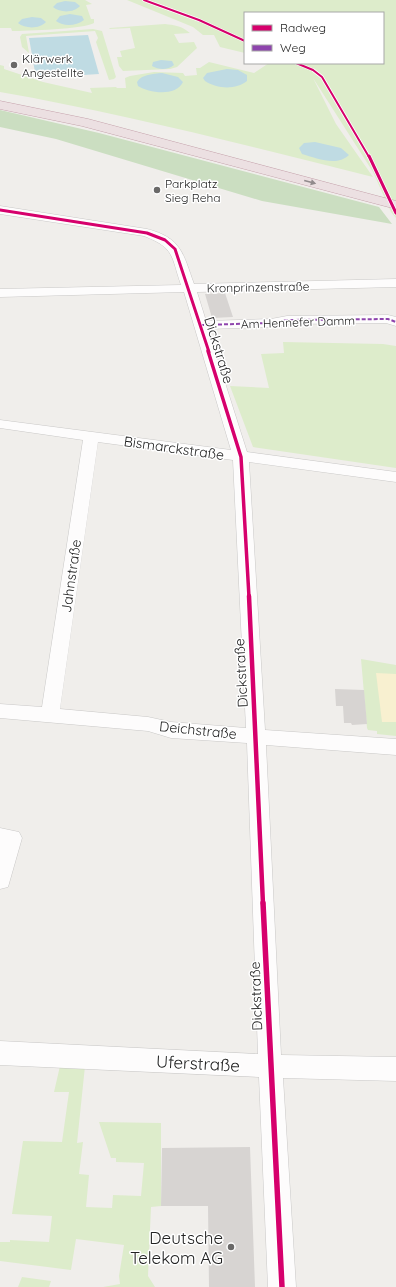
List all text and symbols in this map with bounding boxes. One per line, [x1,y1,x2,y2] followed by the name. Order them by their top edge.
[244,12,384,64] legend
[280,20,326,35] text: Radweg
[280,40,306,55] text: Weg
[22,51,84,80] place label: Klärwerk Angestellte
[9,60,19,70] marker: Klärwerk Angestellte
[165,176,221,205] place label: Parkplatz Sieg Reha
[304,179,316,185] one-way arrow
[152,185,162,195] marker: Parkplatz Sieg Reha
[206,279,310,295] street label: Kronprinzenstraße
[241,313,355,331] street label: Am Hennefer Damm
[200,314,238,386] street label: Dickstraße
[123,432,225,464] street label: Bismarckstraße
[57,538,85,614] street label: Jahnstraße
[230,638,252,708] street label: Dickstraße
[158,717,238,743] street label: Deichstraße
[246,961,266,1031] street label: Dickstraße
[155,1050,241,1076] street label: Uferstraße
[130,1227,223,1268] place label: Deutsche Telekom AG
[226,1242,236,1252] marker: Deutsche Telekom AG

